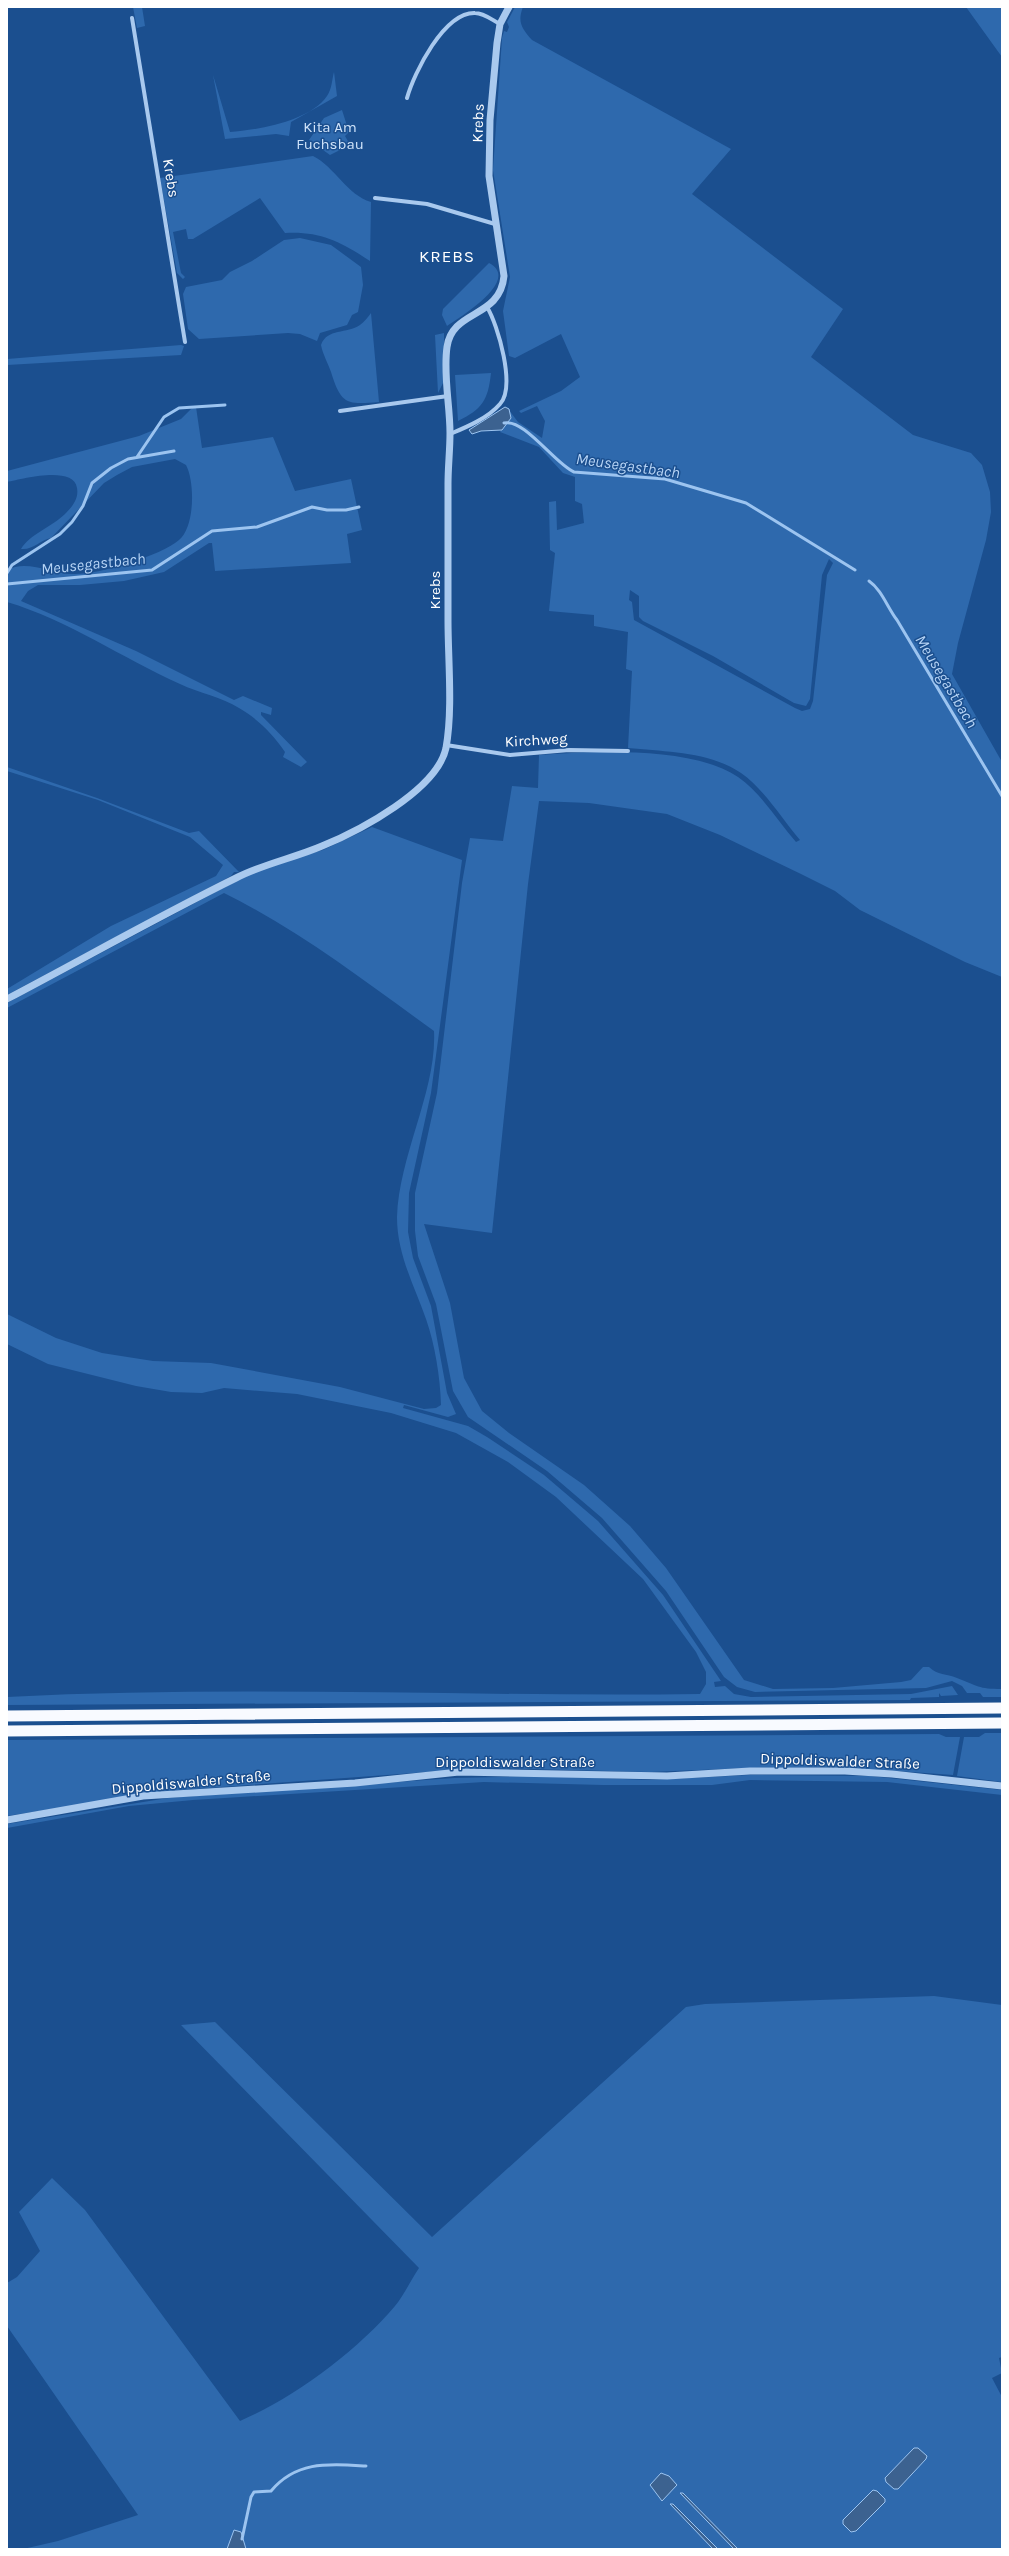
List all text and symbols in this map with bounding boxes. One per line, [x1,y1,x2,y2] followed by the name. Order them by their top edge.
[468,103,488,143] street label: Krebs
[296,118,364,153] park label: Kita Am Fuchsbau
[159,157,183,199] street label: Krebs
[419,246,475,266] district label: KREBS
[575,449,681,482] water label: Meusegastbach
[40,549,146,578] water label: Meusegastbach
[426,570,444,610] street label: Krebs
[911,631,982,731] water label: Meusegastbach
[504,729,568,751] street label: Kirchweg
[760,1749,920,1773] street label: Dippoldiswalder Straße
[435,1753,595,1771] street label: Dippoldiswalder Straße
[111,1766,271,1798] street label: Dippoldiswalder Straße

